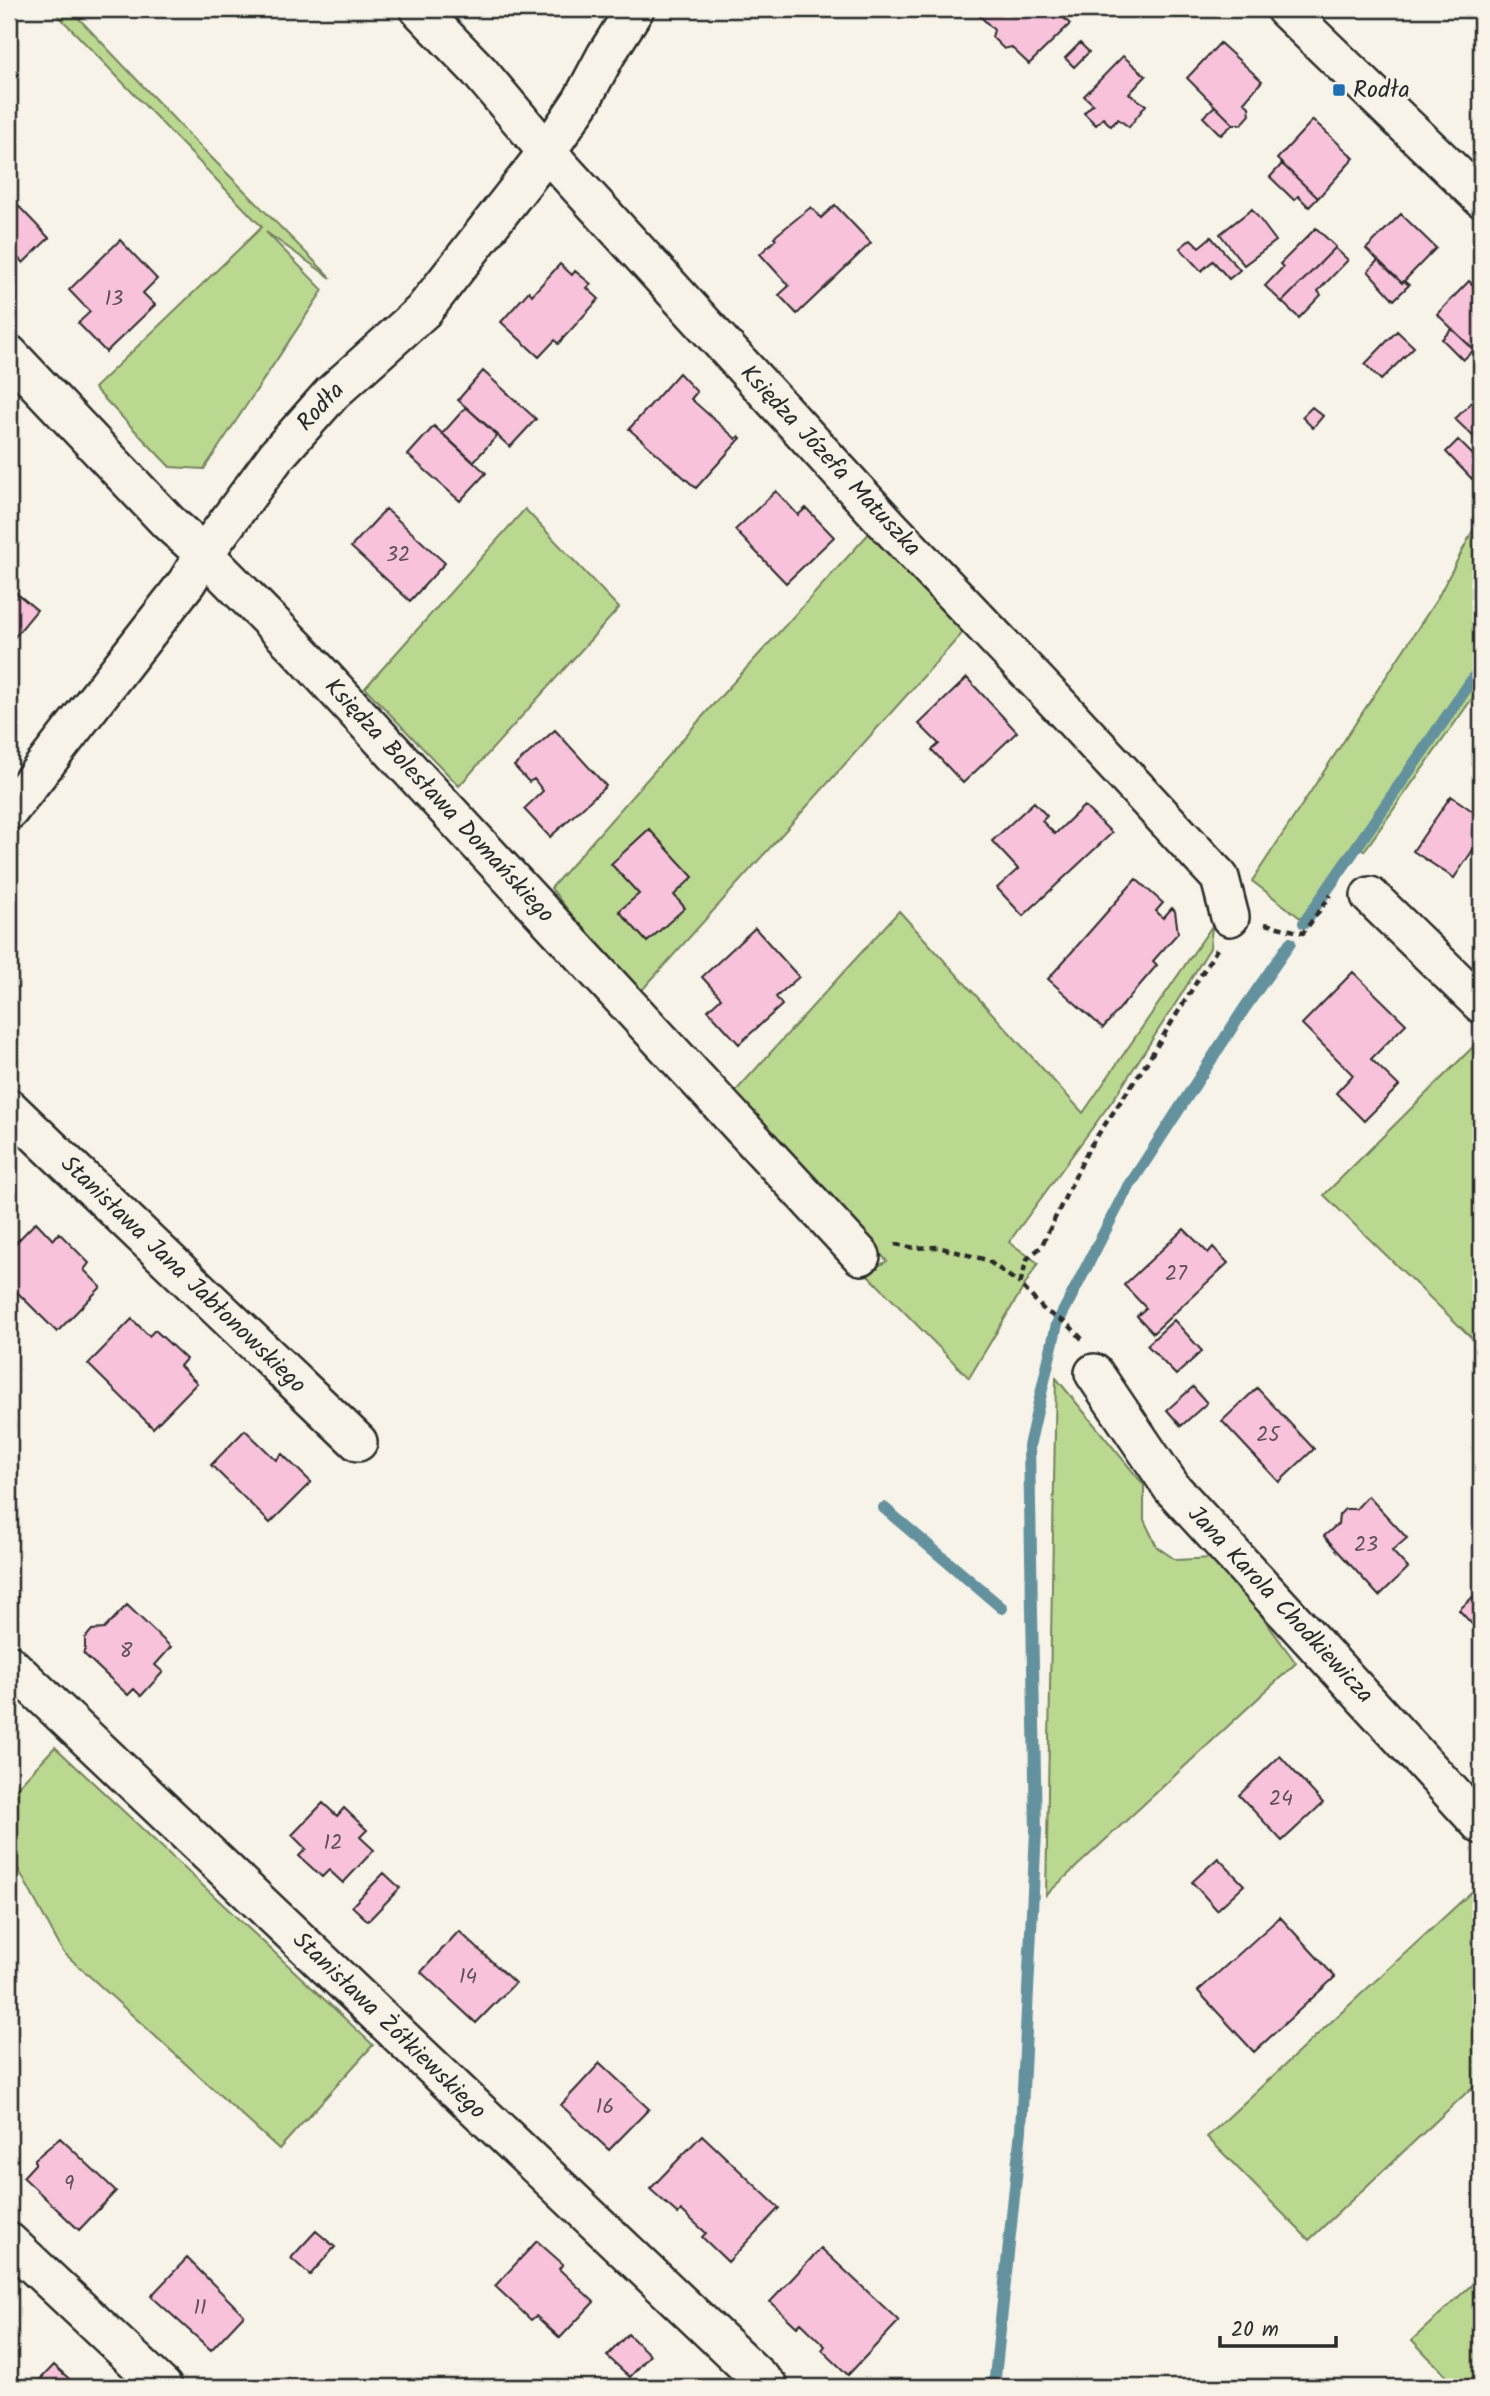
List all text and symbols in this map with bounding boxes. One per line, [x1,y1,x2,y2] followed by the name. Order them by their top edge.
[1353,71,1410,110] place label: Rodła
[1331,82,1347,98] marker: Rodła
[105,283,123,316] house number: 13
[730,356,930,566] street label: Księdza Józefa Matuszka
[287,373,355,441] street label: Rodła
[386,539,410,572] house number: 32
[314,669,564,933] street label: Księdza Bolesława Domańskiego
[51,1146,315,1404] street label: Stanisława Jana Jabłonowskiego
[1165,1258,1188,1291] house number: 27
[1256,1419,1281,1452] house number: 25
[1177,1497,1383,1713] street label: Jana Karola Chodkiewicza
[1354,1529,1378,1562] house number: 23
[120,1635,133,1668] house number: 8
[1269,1783,1293,1816] house number: 24
[324,1827,342,1860] house number: 12
[283,1923,495,2130] street label: Stanisława Żółkiewskiego
[459,1961,477,1994] house number: 14
[596,2091,614,2124] house number: 16
[64,2168,74,2201] house number: 9
[193,2292,207,2325] house number: 11
[1220,2305,1336,2349] scale bar
[1231,2314,1279,2347] text: 20 m

